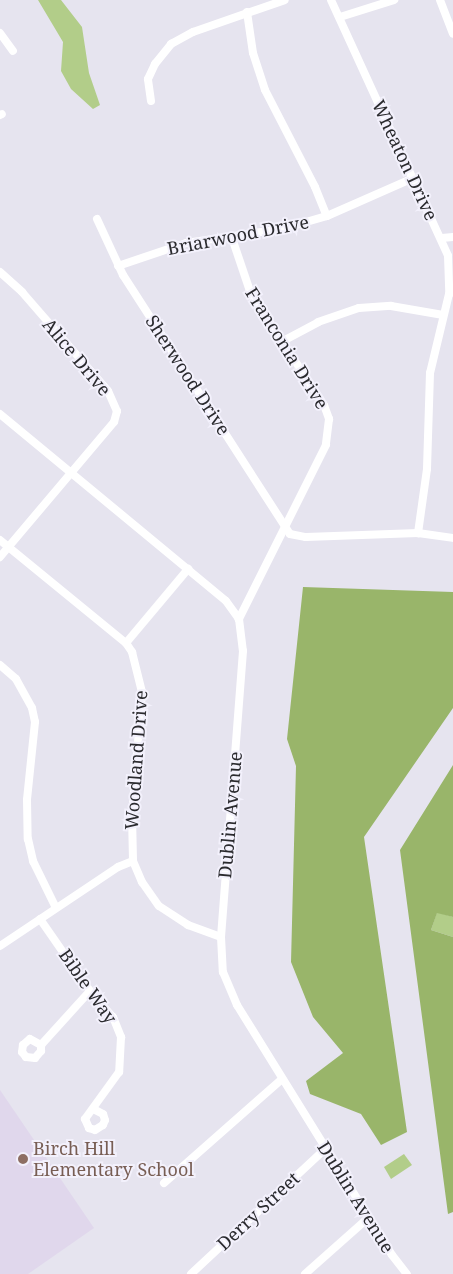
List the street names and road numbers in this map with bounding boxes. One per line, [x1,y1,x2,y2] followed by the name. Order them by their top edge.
[368,96,442,224] street label: Wheaton Drive
[165,211,311,259] street label: Briarwood Drive
[241,283,333,413] street label: Franconia Drive
[141,311,235,439] street label: Sherwood Drive
[38,314,116,400] street label: Alice Drive
[120,689,152,831] street label: Woodland Drive
[214,751,246,879] street label: Dublin Avenue
[54,945,122,1027] street label: Bible Way
[313,1137,399,1257] street label: Dublin Avenue
[212,1167,304,1255] street label: Derry Street

